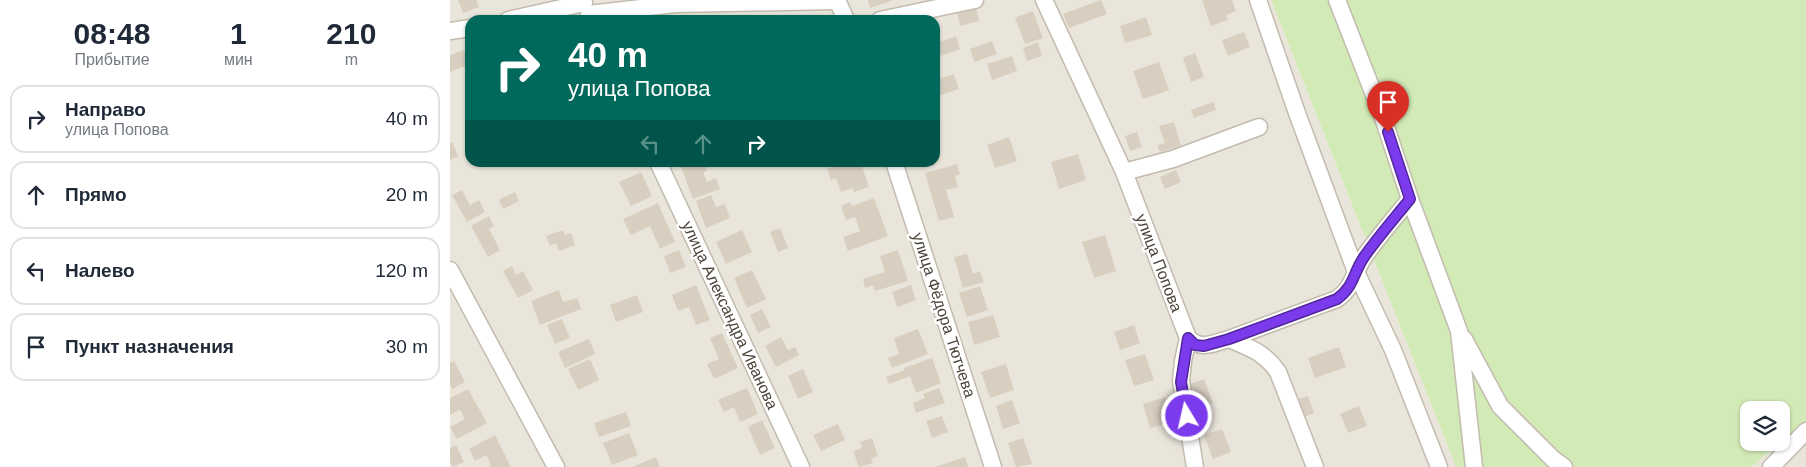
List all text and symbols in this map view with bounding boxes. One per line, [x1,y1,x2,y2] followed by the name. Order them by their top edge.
[74,17,150,50] text: 08:48
[230,17,247,50] text: 1
[326,17,376,50] text: 210
[485,35,550,100] icon: right
[568,35,648,74] text: 40 m
[74,51,150,68] text: Прибытие
[224,51,253,68] text: мин
[345,51,358,68] text: m
[568,76,710,101] text: улица Попова
[1367,81,1409,132] pin
[1374,88,1402,116] icon: arrive
[65,99,146,120] text: Направо
[22,105,50,133] icon: right
[386,108,428,129] text: 40 m
[65,121,169,138] text: улица Попова
[636,130,664,158] icon: left
[689,130,717,158] icon: ahead
[742,130,770,158] icon: right
[22,181,50,209] icon: ahead
[65,184,127,205] text: Прямо
[386,184,428,205] text: 20 m
[1132,212,1186,315] street label: улица Попова
[679,218,781,412] street label: улица Александра Иванова
[909,230,979,400] street label: улица Фёдора Тютчева
[22,257,50,285] icon: left
[65,260,135,281] text: Налево
[375,260,428,281] text: 120 m
[22,333,50,361] icon: arrive
[65,336,234,357] text: Пункт назначения
[386,336,428,357] text: 30 m
[1160,389,1212,441] position arrow
[1740,401,1790,451] map controls
[1740,401,1790,451] button: layers

